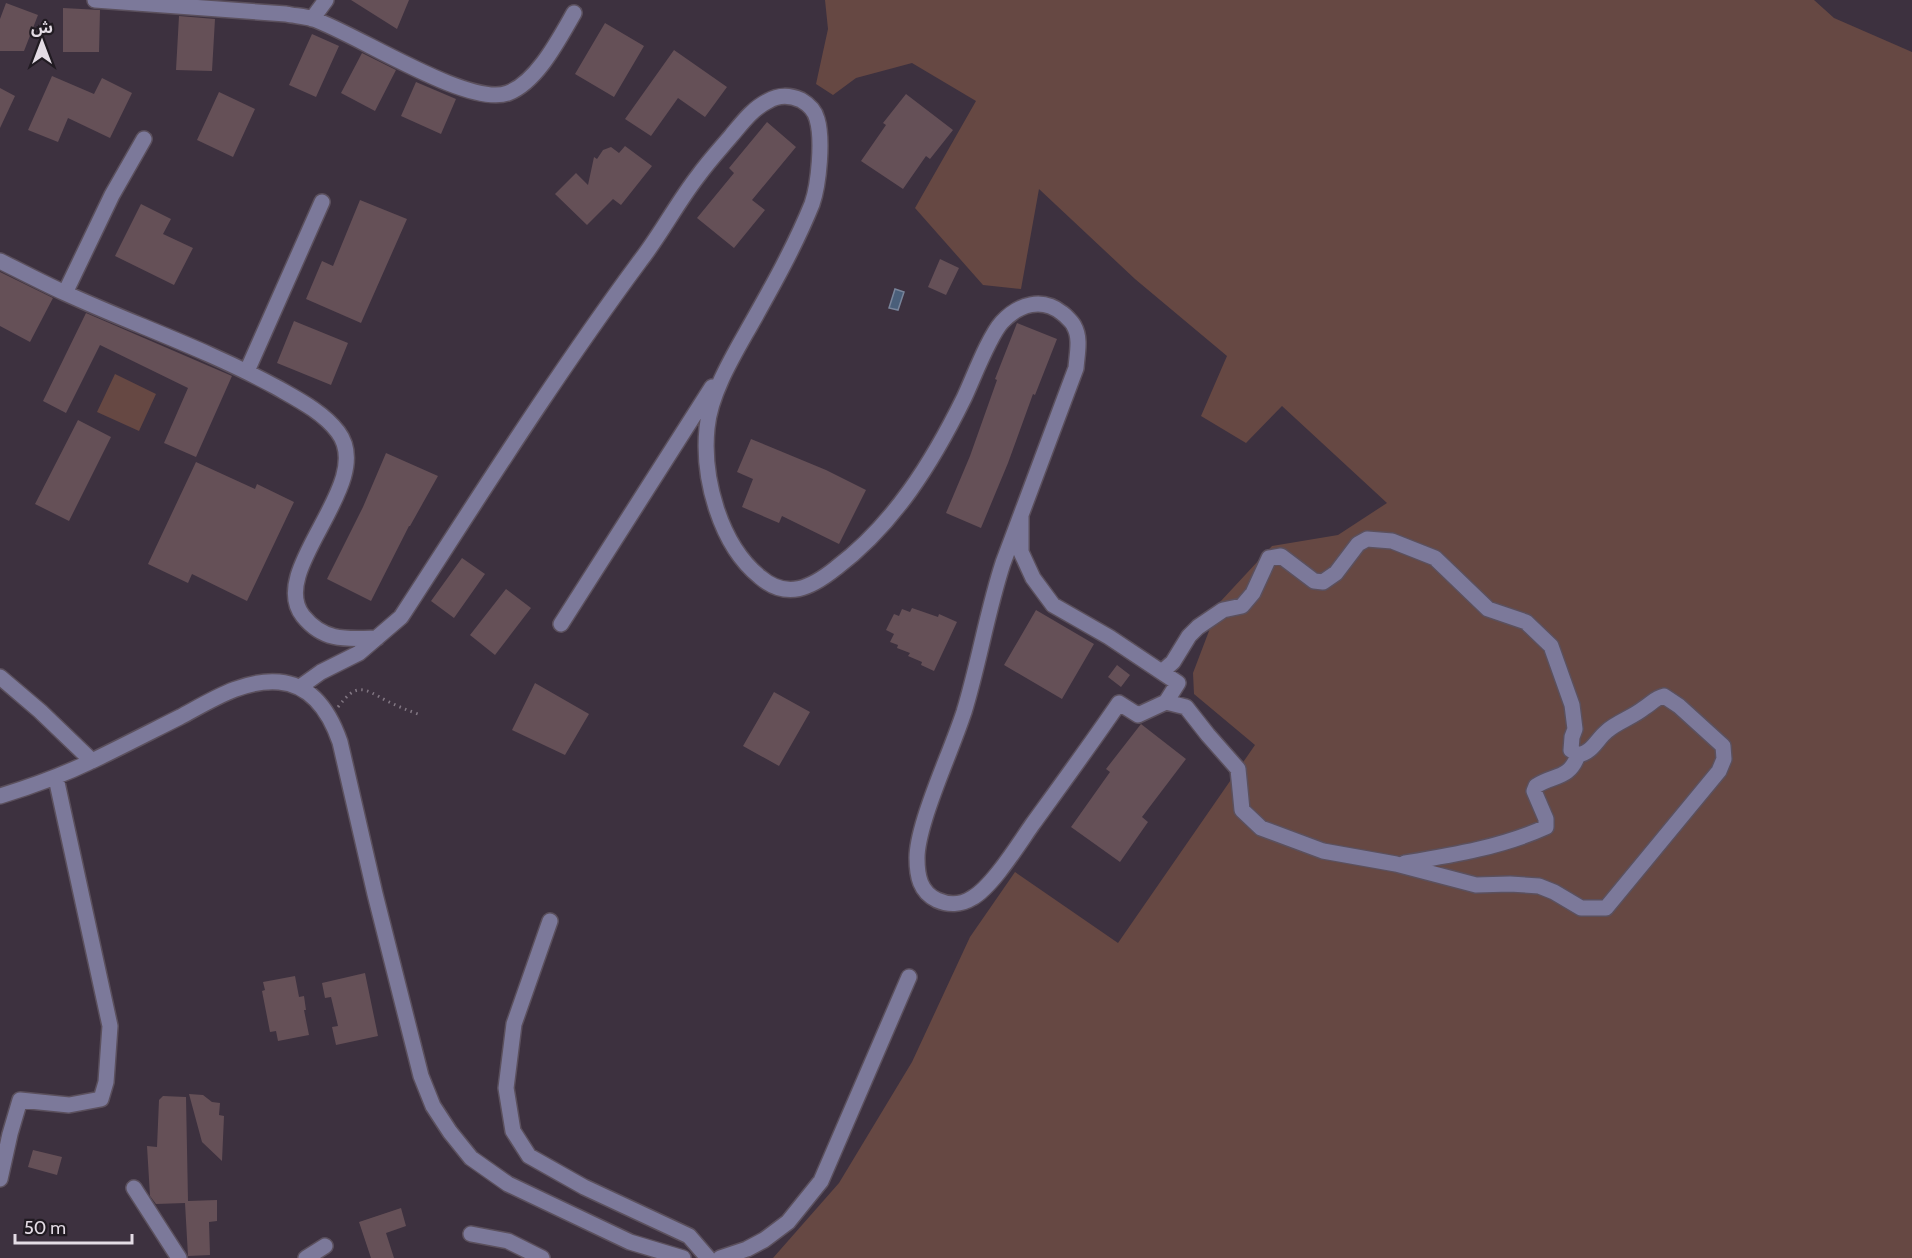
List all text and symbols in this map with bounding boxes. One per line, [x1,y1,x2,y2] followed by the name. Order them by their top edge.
[12,12,72,72] north arrow
[31,18,53,37] text: ش
[15,1207,132,1245] scale bar
[24,1217,66,1239] text: 50 m

